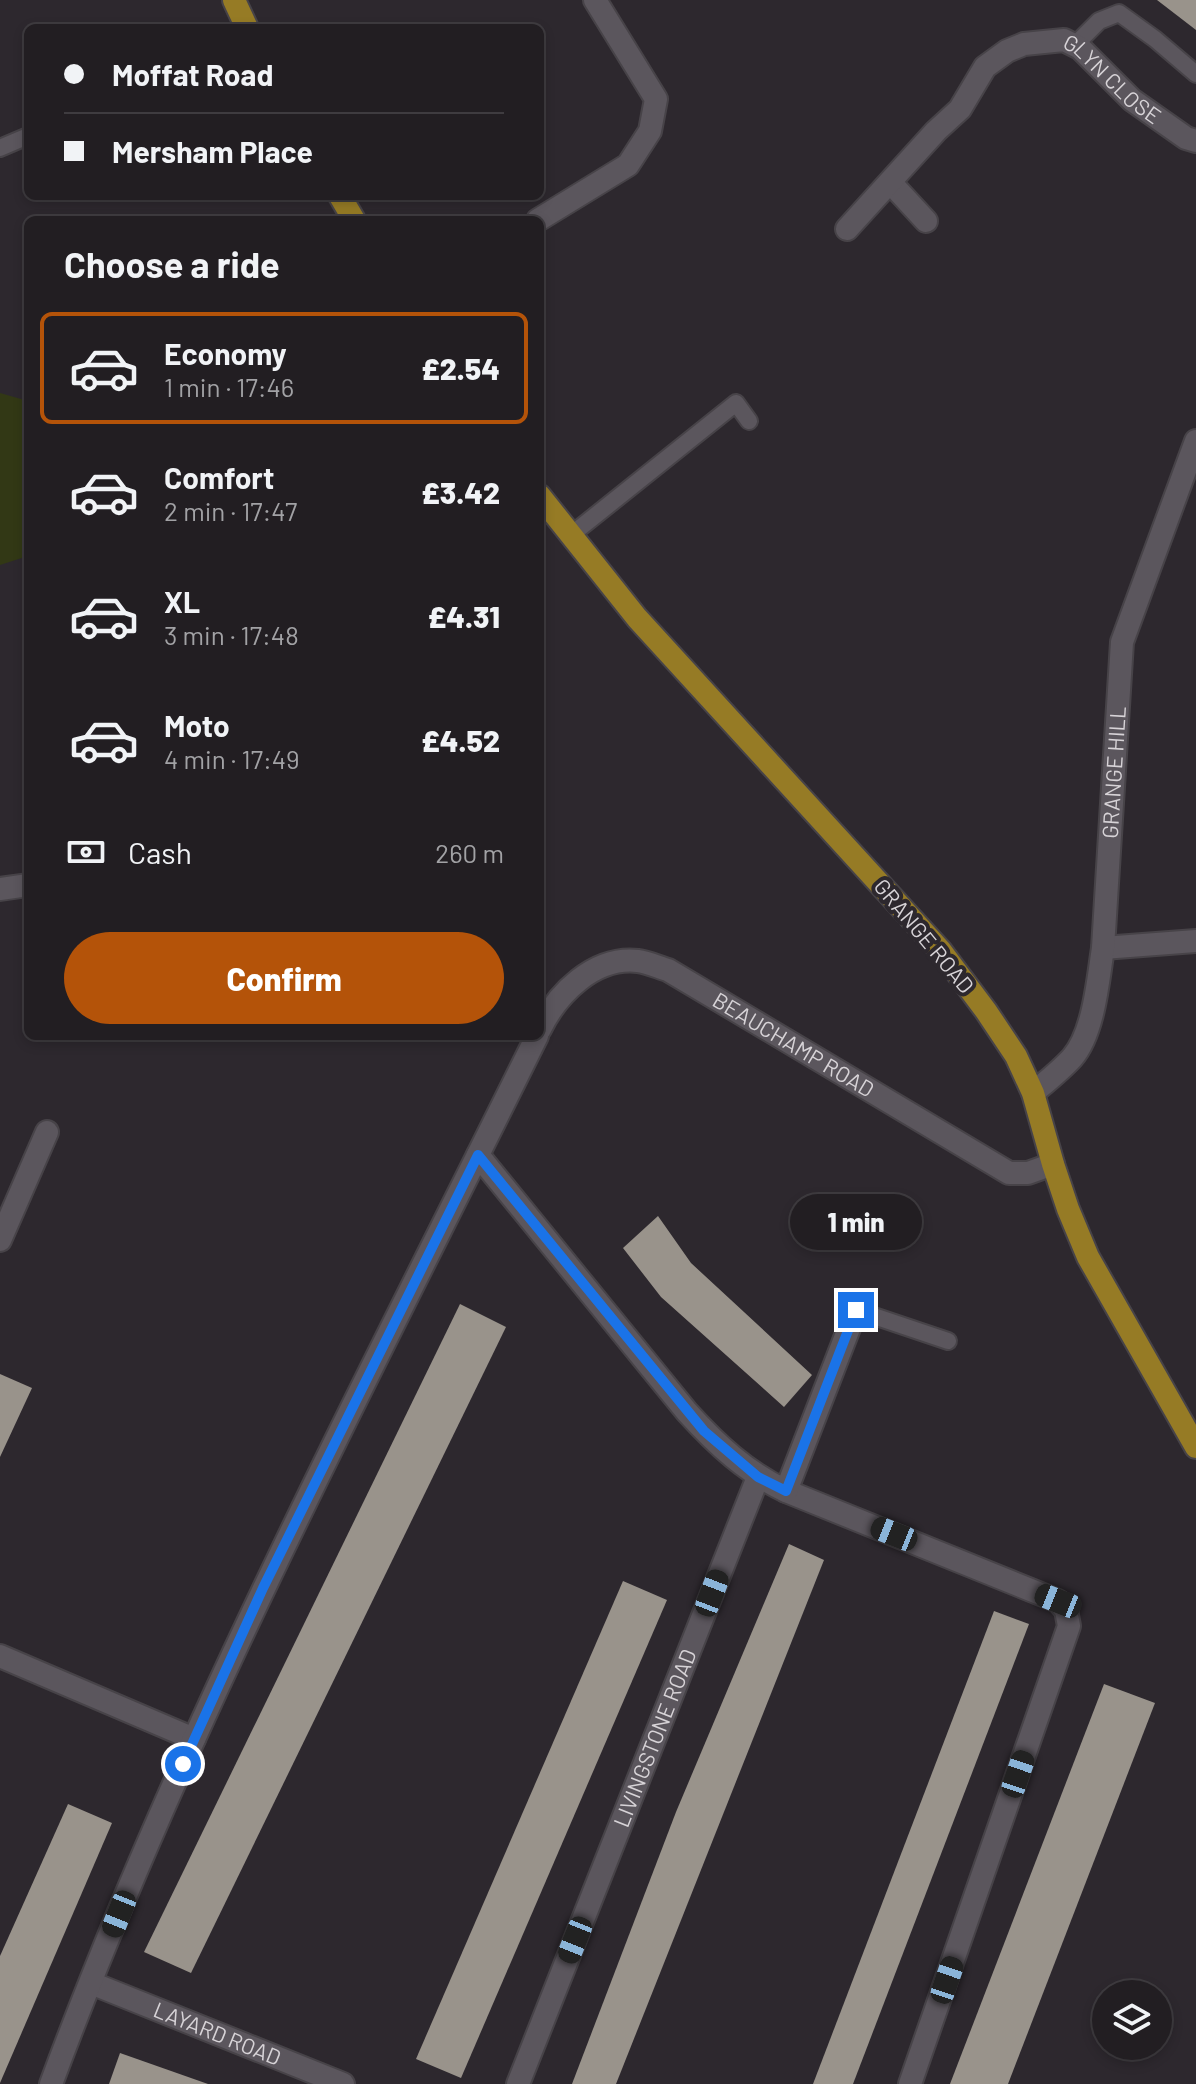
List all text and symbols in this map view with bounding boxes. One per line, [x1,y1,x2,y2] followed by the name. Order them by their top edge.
[1060,28,1166,128] street label: GLYN CLOSE
[112,56,273,92] text: Moffat Road
[112,133,313,169] text: Mersham Place
[64,242,280,285] text: Choose a ride
[68,332,140,404] icon: car
[164,335,287,371] text: Economy
[421,350,500,386] text: £2.54
[164,371,294,402] text: 1 min · 17:46
[68,456,140,528] icon: car
[164,459,274,495] text: Comfort
[421,474,500,510] text: £3.42
[164,495,297,526] text: 2 min · 17:47
[68,580,140,652] icon: car
[164,583,200,619] text: XL
[428,598,500,634] text: £4.31
[164,619,299,650] text: 3 min · 17:48
[68,704,140,776] icon: car
[1096,706,1130,839] street label: GRANGE HILL
[164,707,230,743] text: Moto
[421,722,500,758] text: £4.52
[164,743,300,774] text: 4 min · 17:49
[64,830,108,874] icon: cash
[128,834,192,870] text: Cash
[435,837,504,868] text: 260 m
[869,873,980,998] street label: GRANGE ROAD
[64,932,504,1024] button: Confirm
[709,986,879,1102] street label: BEAUCHAMP ROAD
[790,1194,922,1250] callout: 1 min
[827,1206,885,1237] text: 1 min
[838,1292,874,1328] route end
[867,1514,921,1554] car
[692,1566,732,1620] car
[1031,1581,1085,1621] car
[607,1645,701,1830] street label: LIVINGSTONE ROAD
[165,1746,201,1782] route start
[999,1747,1037,1801] car
[99,1887,139,1941] car
[555,1913,595,1967] car
[928,1953,966,2007] car
[1092,1980,1172,2060] map controls
[1092,1980,1172,2060] button: layers
[150,1996,285,2070] street label: LAYARD ROAD

